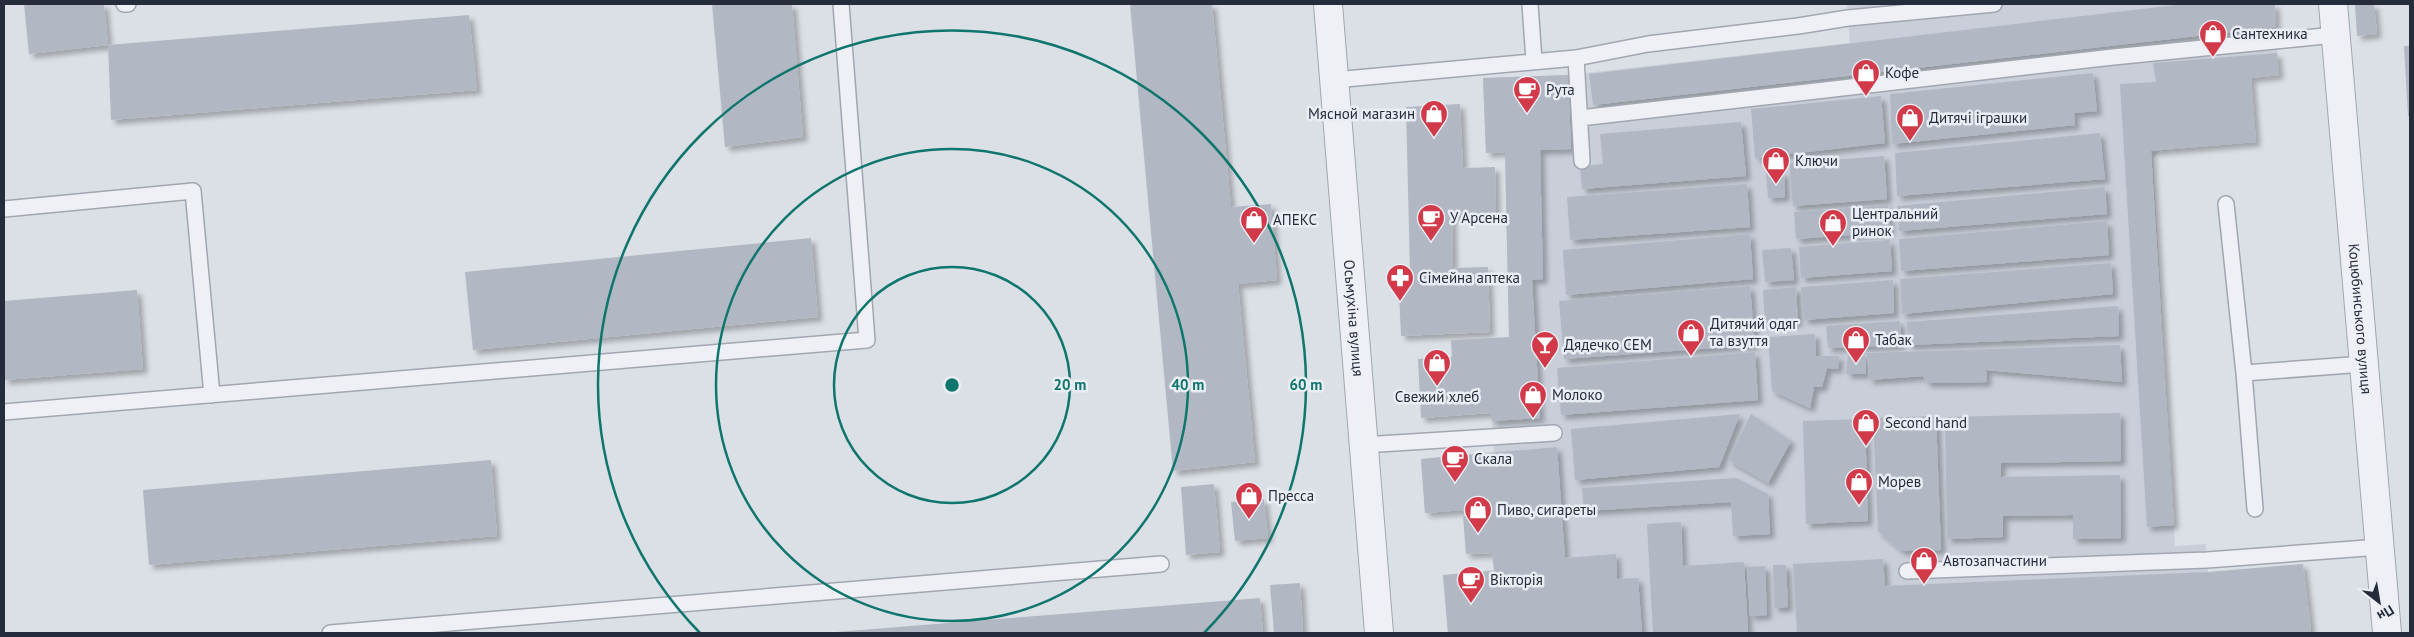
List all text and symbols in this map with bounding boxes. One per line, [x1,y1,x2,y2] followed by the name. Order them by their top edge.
[2198,19,2228,58] shop icon: Сантехника
[2232,24,2308,43] place label: Сантехника
[1851,58,1881,97] shop icon: Кофе
[1885,63,1919,82] place label: Кофе
[1512,75,1542,114] cafe icon: Рута
[1546,80,1575,99] place label: Рута
[1419,99,1449,138] shop icon: Мясной магазин
[1895,103,1925,142] shop icon: Дитячі іграшки
[1308,104,1415,123] place label: Мясной магазин
[1929,108,2027,127] place label: Дитячі іграшки
[1761,146,1791,185] shop icon: Ключи
[1795,151,1838,170] place label: Ключи
[1416,203,1446,242] cafe icon: У Арсена
[1852,204,1938,240] place label: Центральний ринок
[1239,205,1269,244] shop icon: АПЕКС
[1450,208,1508,227] place label: У Арсена
[1818,208,1848,247] shop icon: Центральний ринок
[1273,210,1317,229] place label: АПЕКС
[2345,243,2376,395] street label: Коцюбинського вулиця
[1340,259,1368,377] street label: Осьмухіна вулиця
[1385,263,1415,302] pharmacy icon: Сімейна аптека
[1419,268,1520,287] place label: Сімейна аптека
[1710,314,1798,350] place label: Дитячий одяг та взуття
[1676,318,1706,357] shop icon: Дитячий одяг та взуття
[1841,325,1871,364] shop icon: Табак
[1530,330,1560,369] bar icon: Дядечко СЕМ
[1875,330,1913,349] place label: Табак
[1564,335,1652,354] place label: Дядечко СЕМ
[1422,348,1452,387] shop icon: Свежий хлеб
[1054,375,1086,394] text: 20 m
[1172,375,1204,394] text: 40 m
[1290,375,1322,394] text: 60 m
[943,376,961,394] centre of rings
[1518,380,1548,419] shop icon: Молоко
[1552,385,1602,404] place label: Молоко
[1395,387,1479,406] place label: Свежий хлеб
[1851,408,1881,447] shop icon: Second hand
[1885,413,1967,432] place label: Second hand
[1440,444,1470,483] cafe icon: Скала
[1474,449,1512,468] place label: Скала
[1844,467,1874,506] shop icon: Морев
[1878,472,1921,491] place label: Морев
[1234,481,1264,520] shop icon: Пресса
[1268,486,1314,505] place label: Пресса
[1463,495,1493,534] shop icon: Пиво, сигареты
[1497,500,1596,519] place label: Пиво, сигареты
[1909,546,1939,585] shop icon: Автозапчастини
[1943,551,2047,570] place label: Автозапчастини
[1456,565,1486,604] cafe icon: Вікторія
[1490,570,1543,589] place label: Вікторія
[2354,577,2404,627] north arrow
[2374,601,2397,625] text: Пн

